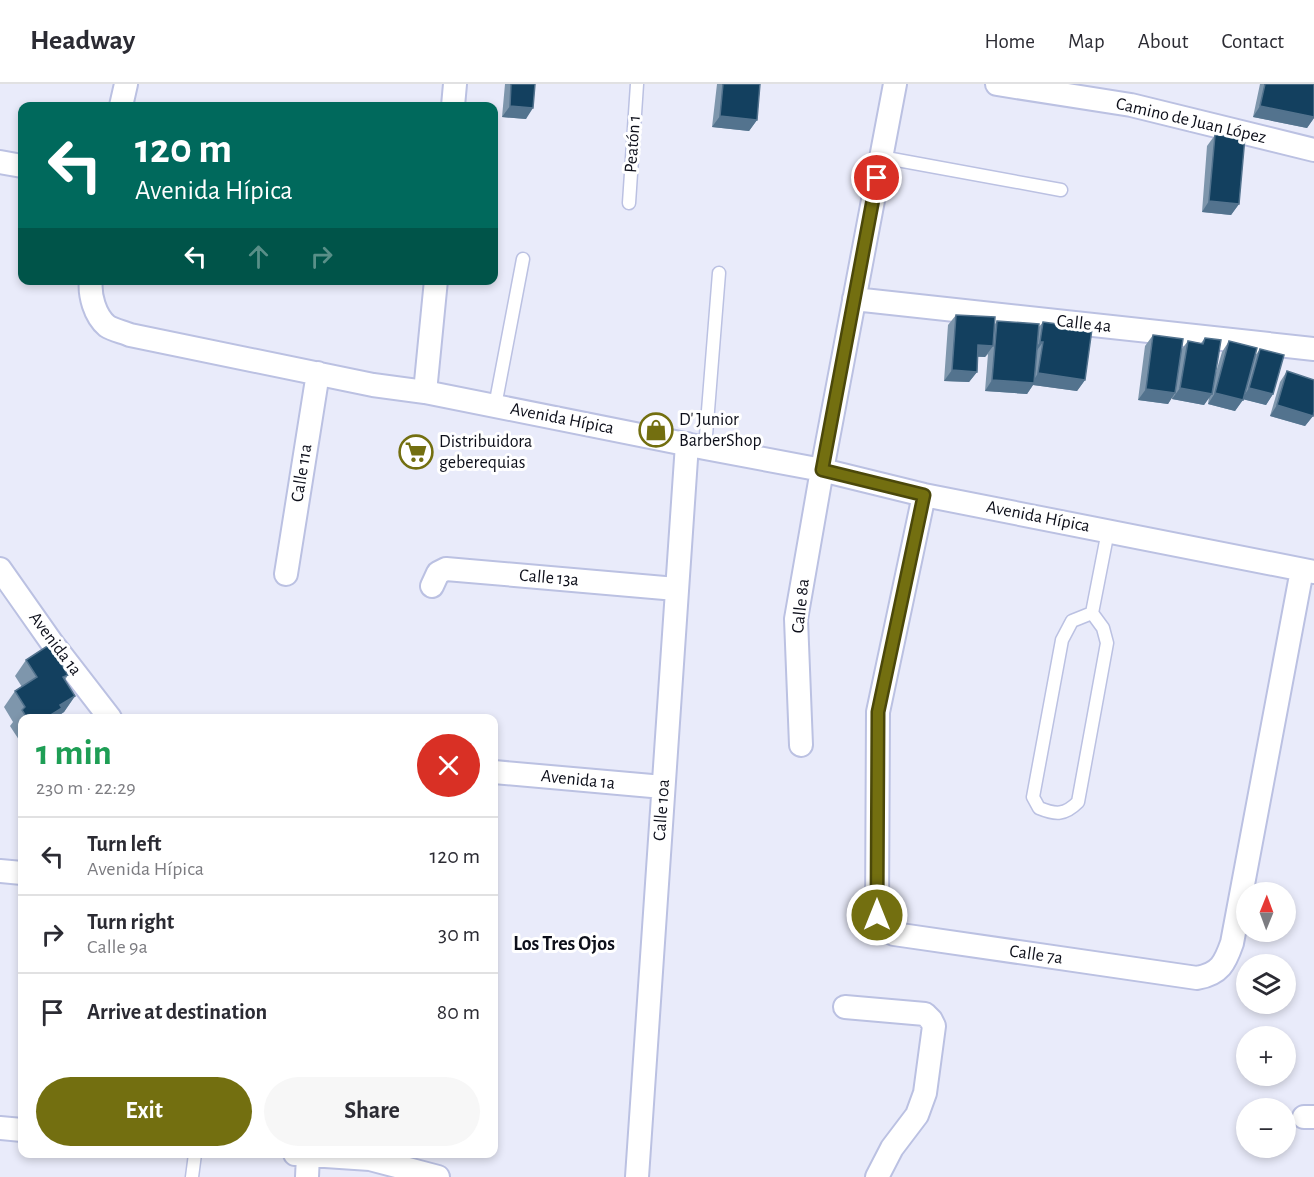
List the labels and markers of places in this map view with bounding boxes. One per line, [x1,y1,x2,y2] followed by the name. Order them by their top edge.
[851,152,902,203] pin
[679,411,762,450] place label: D' Junior BarberShop
[638,412,674,448] shop icon: D' Junior BarberShop
[439,433,532,472] place label: Distribuidora geberequias
[398,434,434,470] supermarket icon: Distribuidora geberequias

